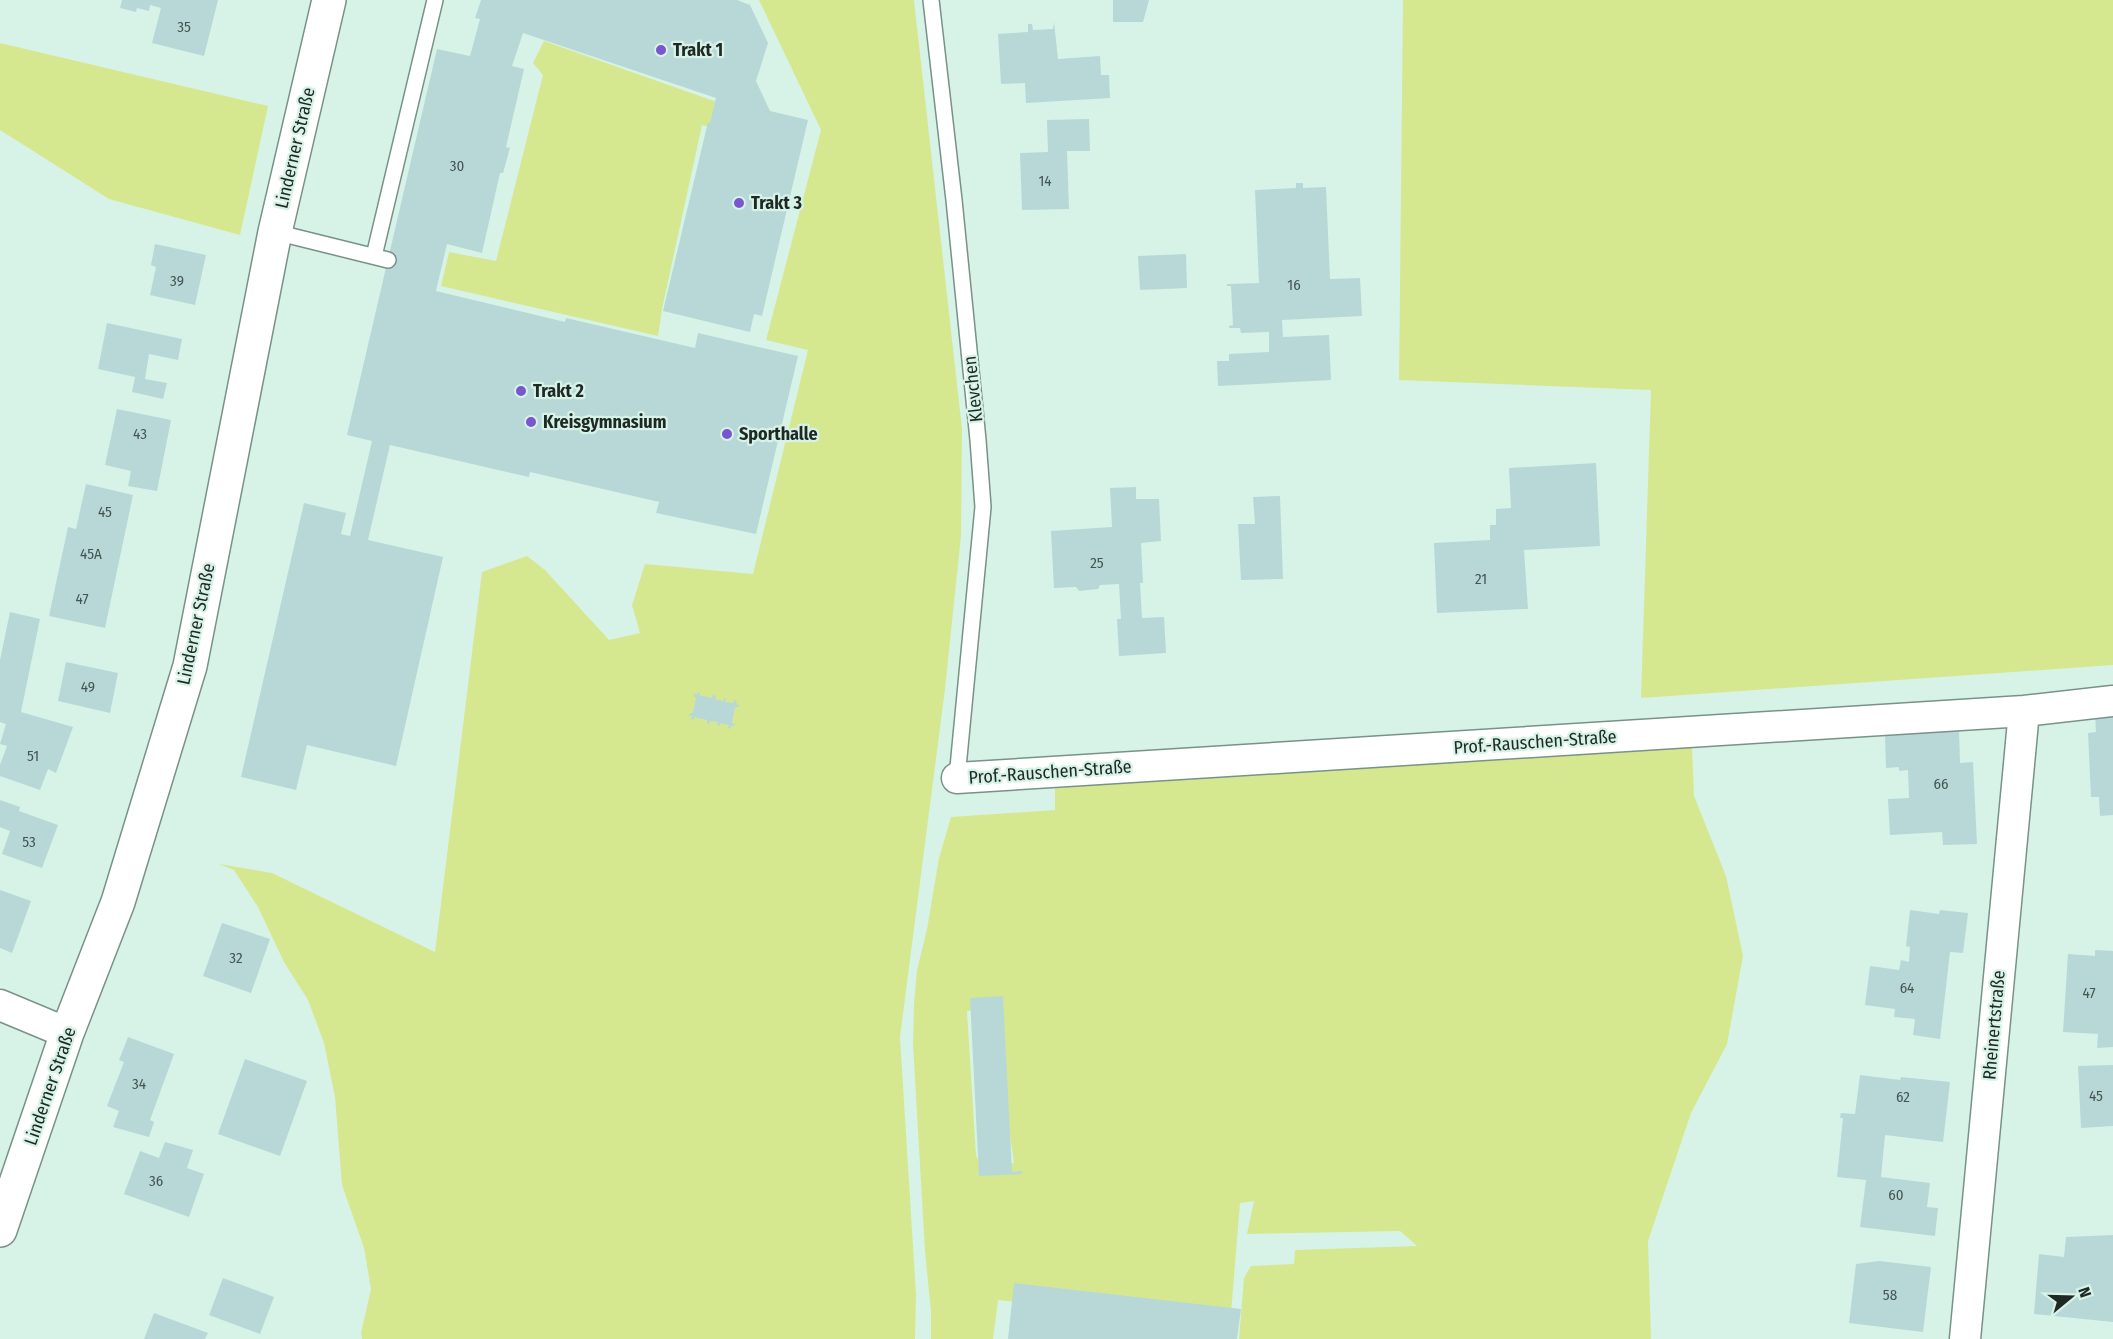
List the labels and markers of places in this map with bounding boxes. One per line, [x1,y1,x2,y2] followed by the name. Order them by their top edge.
[673,39,723,61] place label: Trakt 1
[654,43,668,57] marker: Trakt 1
[751,192,803,214] place label: Trakt 3
[732,196,746,210] marker: Trakt 3
[533,380,584,402] place label: Trakt 2
[514,384,528,398] marker: Trakt 2
[543,411,666,433] place label: Kreisgymnasium
[524,415,538,429] marker: Kreisgymnasium
[739,423,818,445] place label: Sporthalle
[720,427,734,441] marker: Sporthalle

